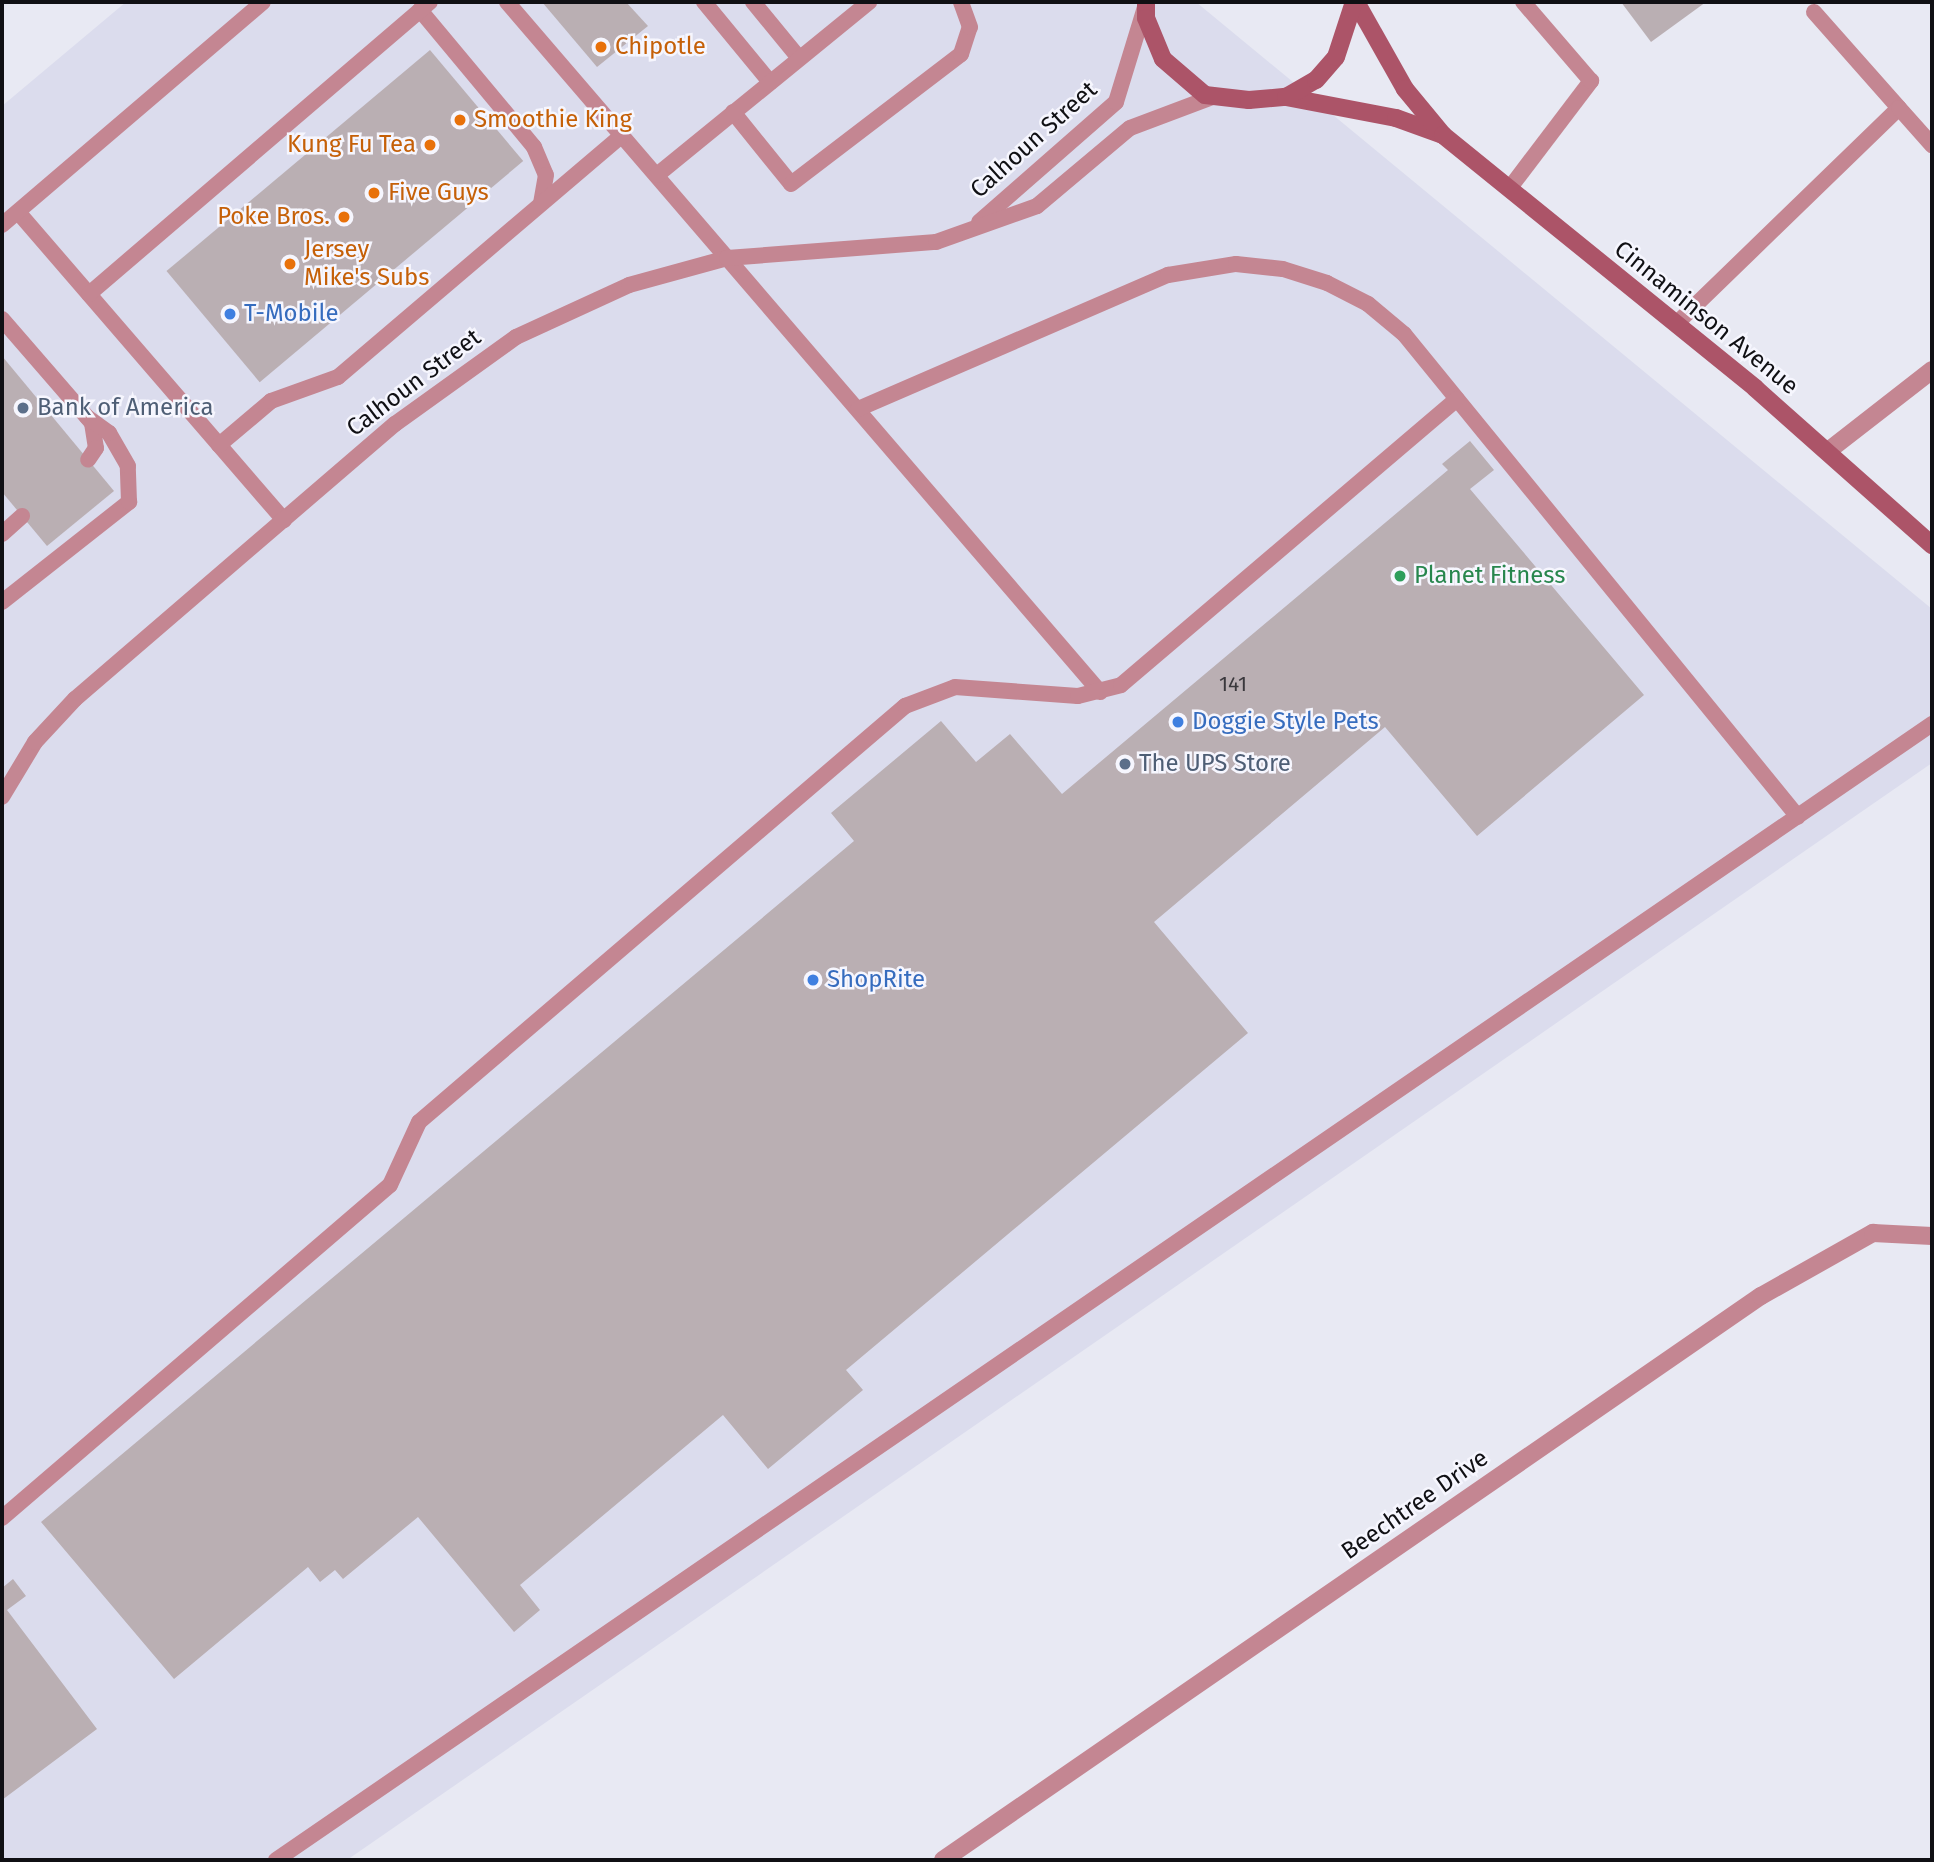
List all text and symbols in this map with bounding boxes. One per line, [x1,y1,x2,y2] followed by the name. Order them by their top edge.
[615,33,706,61] place label: Chipotle
[593,39,609,55] marker: Chipotle
[965,76,1103,204] street label: Calhoun Street
[474,106,632,134] place label: Smoothie King
[452,112,468,128] marker: Smoothie King
[287,131,416,159] place label: Kung Fu Tea
[422,137,438,153] marker: Kung Fu Tea
[388,179,489,207] place label: Five Guys
[366,185,382,201] marker: Five Guys
[217,203,330,231] place label: Poke Bros.
[336,209,352,225] marker: Poke Bros.
[1608,235,1804,401] street label: Cinnaminson Avenue
[304,236,429,292] place label: Jersey Mike's Subs
[282,256,298,272] marker: Jersey Mike's Subs
[244,300,339,328] place label: T-Mobile
[222,306,238,322] marker: T-Mobile
[341,323,487,443] street label: Calhoun Street
[37,394,213,422] place label: Bank of America
[15,400,31,416] marker: Bank of America
[1414,562,1566,590] place label: Planet Fitness
[1392,568,1408,584] marker: Planet Fitness
[1219,671,1247,697] house number: 141
[1192,708,1379,736] place label: Doggie Style Pets
[1170,714,1186,730] marker: Doggie Style Pets
[1139,750,1291,778] place label: The UPS Store
[1117,756,1133,772] marker: The UPS Store
[827,966,925,994] place label: ShopRite
[805,972,821,988] marker: ShopRite
[1336,1444,1494,1566] street label: Beechtree Drive

